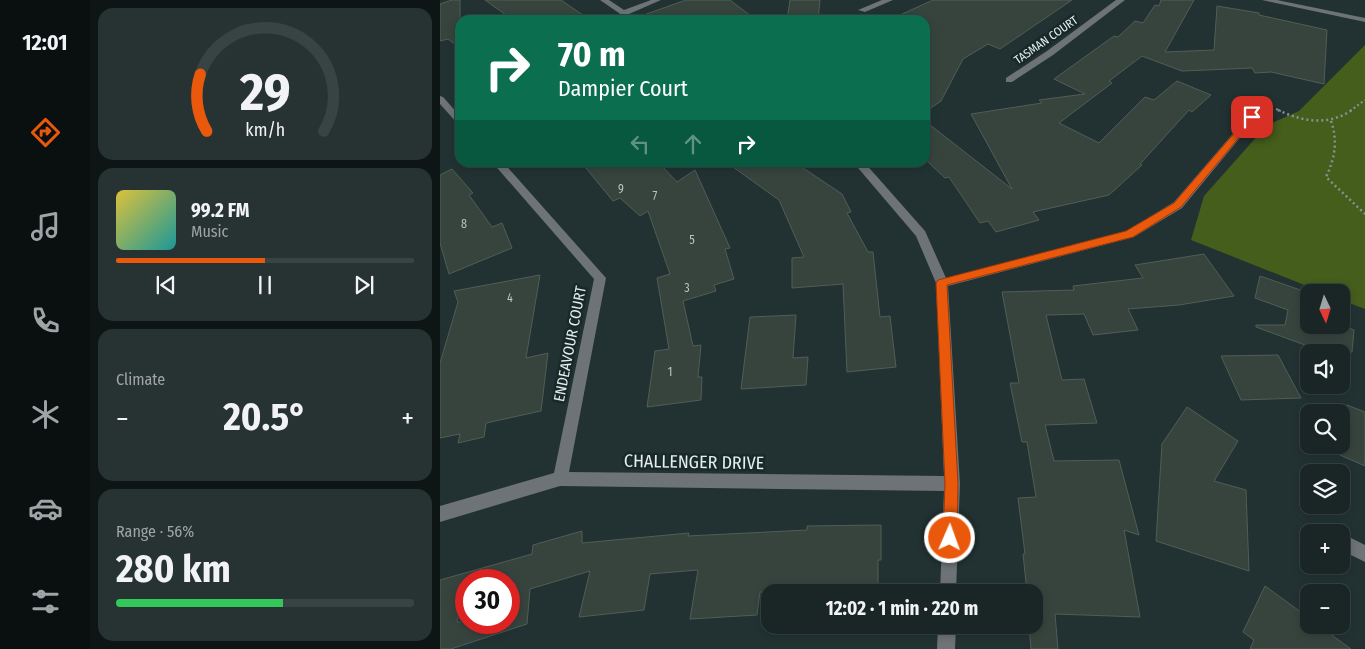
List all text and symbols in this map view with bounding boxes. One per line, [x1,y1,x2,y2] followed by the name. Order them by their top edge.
[1012,13,1081,67] street label: TASMAN COURT
[22,29,68,56] text: 12:01
[558,33,626,75] text: 70 m
[475,35,540,100] icon: right
[239,61,290,124] text: 29
[558,75,688,102] text: Dampier Court
[1231,96,1273,138] pin
[1238,103,1266,131] icon: arrive
[28,115,63,150] icon: directions
[245,119,285,141] text: km/h
[626,130,654,158] icon: left
[679,130,707,158] icon: ahead
[732,130,760,158] icon: right
[618,182,624,196] house number: 9
[653,189,658,203] house number: 7
[191,199,249,222] text: 99.2 FM
[28,209,63,244] icon: music
[461,217,467,231] house number: 8
[191,222,228,241] text: Music
[689,233,695,247] house number: 5
[152,271,180,299] icon: previous
[251,271,279,299] icon: pause
[350,271,378,299] icon: next
[684,281,690,295] house number: 3
[1300,284,1350,334] north arrow
[1300,284,1350,634] map controls
[550,285,590,403] street label: ENDEAVOUR COURT
[507,291,513,305] house number: 4
[28,303,63,338] icon: phone
[1300,344,1350,394] button: sound
[668,365,672,379] house number: 1
[116,370,165,389] text: Climate
[223,394,307,440] text: 20.5°
[28,397,63,432] icon: climate
[116,402,129,435] text: −
[401,402,414,435] text: +
[1300,404,1350,454] button: search
[624,450,764,474] street label: CHALLENGER DRIVE
[1300,464,1350,514] button: layers
[28,491,63,526] icon: car
[923,511,975,563] position arrow
[116,522,194,541] text: Range · 56%
[1300,524,1350,574] button: +
[116,546,231,592] text: 280 km
[455,569,520,634] speed limit sign: 30
[28,584,63,619] icon: filters
[1300,584,1350,634] button: −
[826,597,978,620] text: 12:02 · 1 min · 220 m

